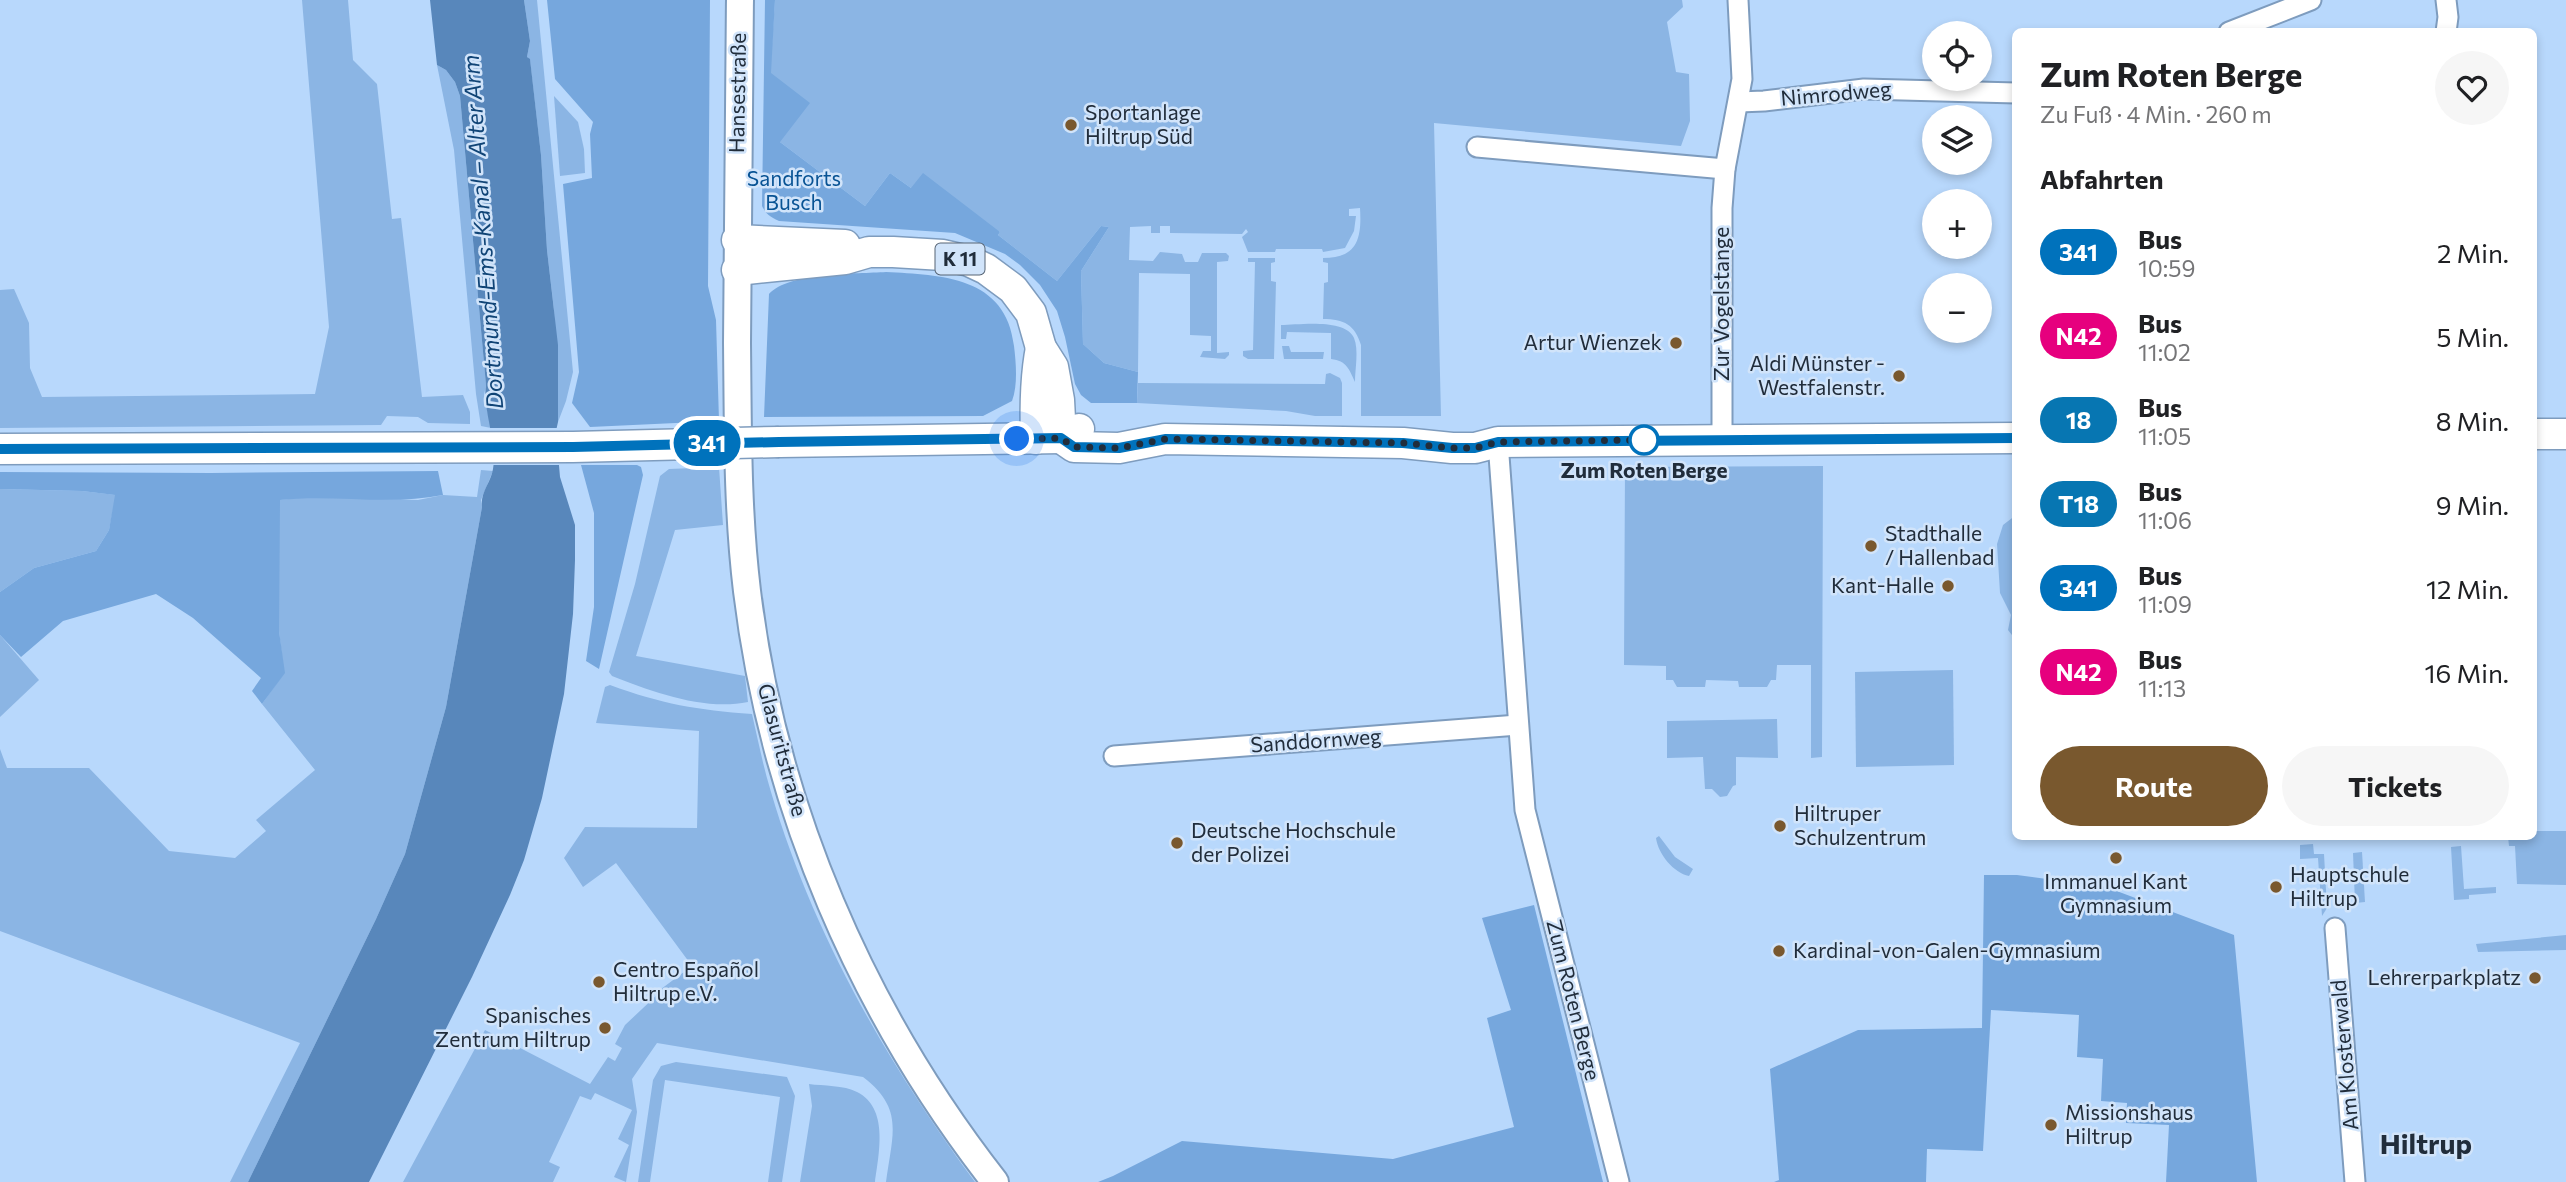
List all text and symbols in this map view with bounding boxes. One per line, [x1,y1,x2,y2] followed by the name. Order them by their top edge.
[1922,21,1992,343] map controls
[1922,21,1992,91] button: locate
[723,33,750,153] street label: Hansestraße
[2435,51,2509,125] button: heart
[2040,53,2302,94] text: Zum Roten Berge
[456,54,508,410] water label: Dortmund-Ems-Kanal – Alter Arm
[1779,75,1892,110] street label: Nimrodweg
[1085,99,1201,148] place label: Sportanlage Hiltrup Süd
[2040,100,2272,128] text: Zu Fuß · 4 Min. · 260 m
[1922,105,1992,175] button: layers
[1063,117,1079,133] marker: Sportanlage Hiltrup Süd
[2040,163,2163,194] text: Abfahrten
[747,165,841,214] park label: Sandforts Busch
[1922,189,1992,259] button: +
[2138,223,2182,254] text: Bus
[1708,227,1733,381] street label: Zur Vogelstange
[2059,237,2098,266] text: 341
[2437,237,2509,268] text: 2 Min.
[936,244,984,274] road number: K 11
[2138,254,2195,282] text: 10:59
[1922,273,1992,343] button: −
[2138,307,2182,338] text: Bus
[2055,321,2102,350] text: N42
[2436,321,2509,352] text: 5 Min.
[1524,329,1662,354] place label: Artur Wienzek
[1668,335,1684,351] marker: Artur Wienzek
[2138,338,2191,366] text: 11:02
[1750,350,1885,399] place label: Aldi Münster - Westfalenstr.
[1891,368,1907,384] marker: Aldi Münster - Westfalenstr.
[2138,391,2182,422] text: Bus
[2066,405,2091,434] text: 18
[2436,405,2509,436] text: 8 Min.
[667,420,747,466] line badge: 341
[999,421,1034,456] your location
[2138,422,2191,450] text: 11:05
[1629,425,1659,455] marker: Zum Roten Berge
[688,428,726,457] text: 341
[1561,457,1728,482] place label: Zum Roten Berge
[2138,475,2182,506] text: Bus
[2058,489,2099,518] text: T18
[2436,489,2509,520] text: 9 Min.
[2138,506,2192,534] text: 11:06
[1885,520,1994,569] place label: Stadthalle / Hallenbad
[1863,538,1879,554] marker: Stadthalle / Hallenbad
[2138,559,2182,590] text: Bus
[1831,572,1934,597] place label: Kant-Halle
[2059,573,2098,602] text: 341
[2426,573,2509,604] text: 12 Min.
[1940,578,1956,594] marker: Kant-Halle
[2138,590,2192,618] text: 11:09
[2138,643,2182,674] text: Bus
[2055,657,2102,686] text: N42
[2425,657,2509,688] text: 16 Min.
[2138,674,2186,702] text: 11:13
[754,680,813,819] street label: Glasuritstraße
[1250,722,1382,757] street label: Sanddornweg
[2040,746,2268,826] button: Route
[2282,746,2509,826] button: Tickets
[1794,800,1926,849] place label: Hiltruper Schulzentrum
[1191,817,1396,866] place label: Deutsche Hochschule der Polizei
[1772,818,1788,834] marker: Hiltruper Schulzentrum
[1169,835,1185,851] marker: Deutsche Hochschule der Polizei
[2108,850,2124,866] marker: Immanuel Kant Gymnasium
[2290,861,2409,910] place label: Hauptschule Hiltrup
[2044,868,2188,917] place label: Immanuel Kant Gymnasium
[2268,879,2284,895] marker: Hauptschule Hiltrup
[1542,917,1607,1083] street label: Zum Roten Berge
[1793,937,2101,962] place label: Kardinal-von-Galen-Gymnasium
[1771,943,1787,959] marker: Kardinal-von-Galen-Gymnasium
[613,956,759,1005] place label: Centro Español Hiltrup e.V.
[2367,964,2521,989] place label: Lehrerparkplatz
[2527,970,2543,986] marker: Lehrerparkplatz
[591,974,607,990] marker: Centro Español Hiltrup e.V.
[2324,979,2363,1131] street label: Am Klosterwald
[435,1002,591,1051] place label: Spanisches Zentrum Hiltrup
[597,1020,613,1036] marker: Spanisches Zentrum Hiltrup
[2065,1099,2193,1148] place label: Missionshaus Hiltrup
[2043,1117,2059,1133] marker: Missionshaus Hiltrup
[2380,1126,2472,1160] district label: Hiltrup

